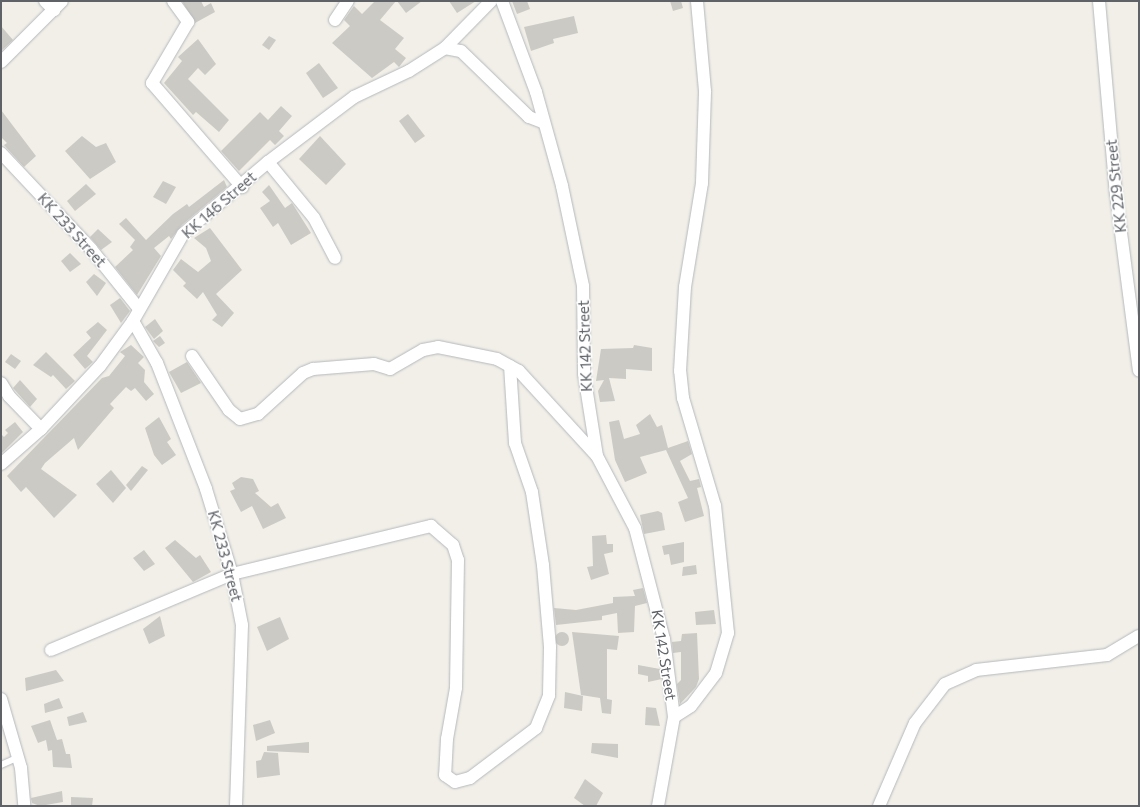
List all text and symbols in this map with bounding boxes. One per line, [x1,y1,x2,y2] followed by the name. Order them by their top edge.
[1102,138,1130,234] street label: KK 229 Street
[178,168,260,242] street label: KK 146 Street
[34,189,110,271] street label: KK 233 Street
[574,300,596,392] street label: KK 142 Street
[204,508,246,604] street label: KK 233 Street
[648,608,680,702] street label: KK 142 Street

